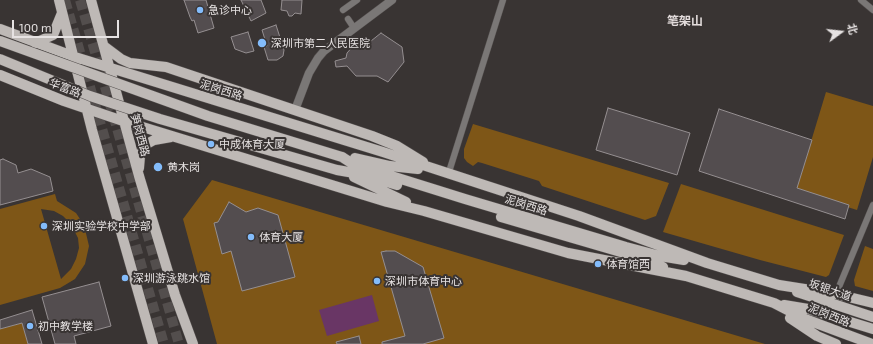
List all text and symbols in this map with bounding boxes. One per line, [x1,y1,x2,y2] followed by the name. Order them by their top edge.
[208,3,252,17] place label: 急诊中心
[195,5,205,15] marker: 急诊中心
[14,12,121,38] scale bar
[821,12,861,52] north arrow
[667,14,703,28] district label: 笔架山
[19,20,51,34] text: 100 m
[845,22,861,36] text: 北
[271,36,370,50] place label: 深圳市第二人民医院
[256,37,268,49] marker: 深圳市第二人民医院
[47,76,83,100] street label: 华富路
[198,77,244,103] street label: 泥岗西路
[128,112,152,158] street label: 笋岗西路
[219,137,285,151] place label: 中成体育大厦
[206,139,216,149] marker: 中成体育大厦
[167,160,200,174] place label: 黄木岗
[152,161,164,173] marker: 黄木岗
[503,192,549,218] street label: 泥岗西路
[52,219,151,233] place label: 深圳实验学校中学部
[39,221,49,231] marker: 深圳实验学校中学部
[259,230,303,244] place label: 体育大厦
[246,232,256,242] marker: 体育大厦
[606,257,650,271] place label: 体育馆西
[593,259,603,269] marker: 体育馆西
[133,271,210,285] place label: 深圳游泳跳水馆
[120,273,130,283] marker: 深圳游泳跳水馆
[385,274,462,288] place label: 深圳市体育中心
[372,276,382,286] marker: 深圳市体育中心
[807,277,853,303] street label: 坂银大道
[806,301,852,329] street label: 泥岗西路
[38,319,93,333] place label: 初中教学楼
[25,321,35,331] marker: 初中教学楼

